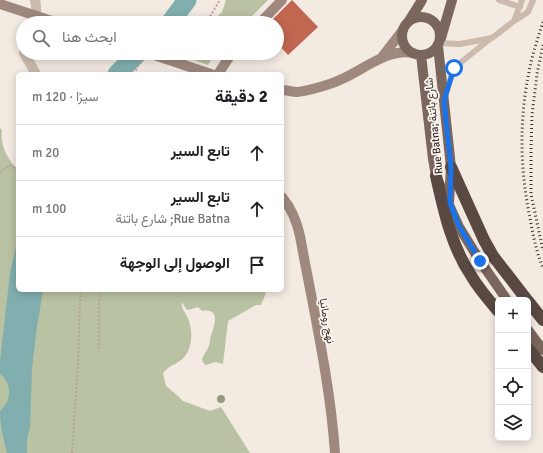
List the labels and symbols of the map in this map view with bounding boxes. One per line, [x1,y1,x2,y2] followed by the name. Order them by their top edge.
[445,59,463,77] route start
[422,77,447,175] street label: Rue Batna; شارع باتنة
[471,252,489,270] route end
[316,297,337,345] street label: نهج رومانيا

